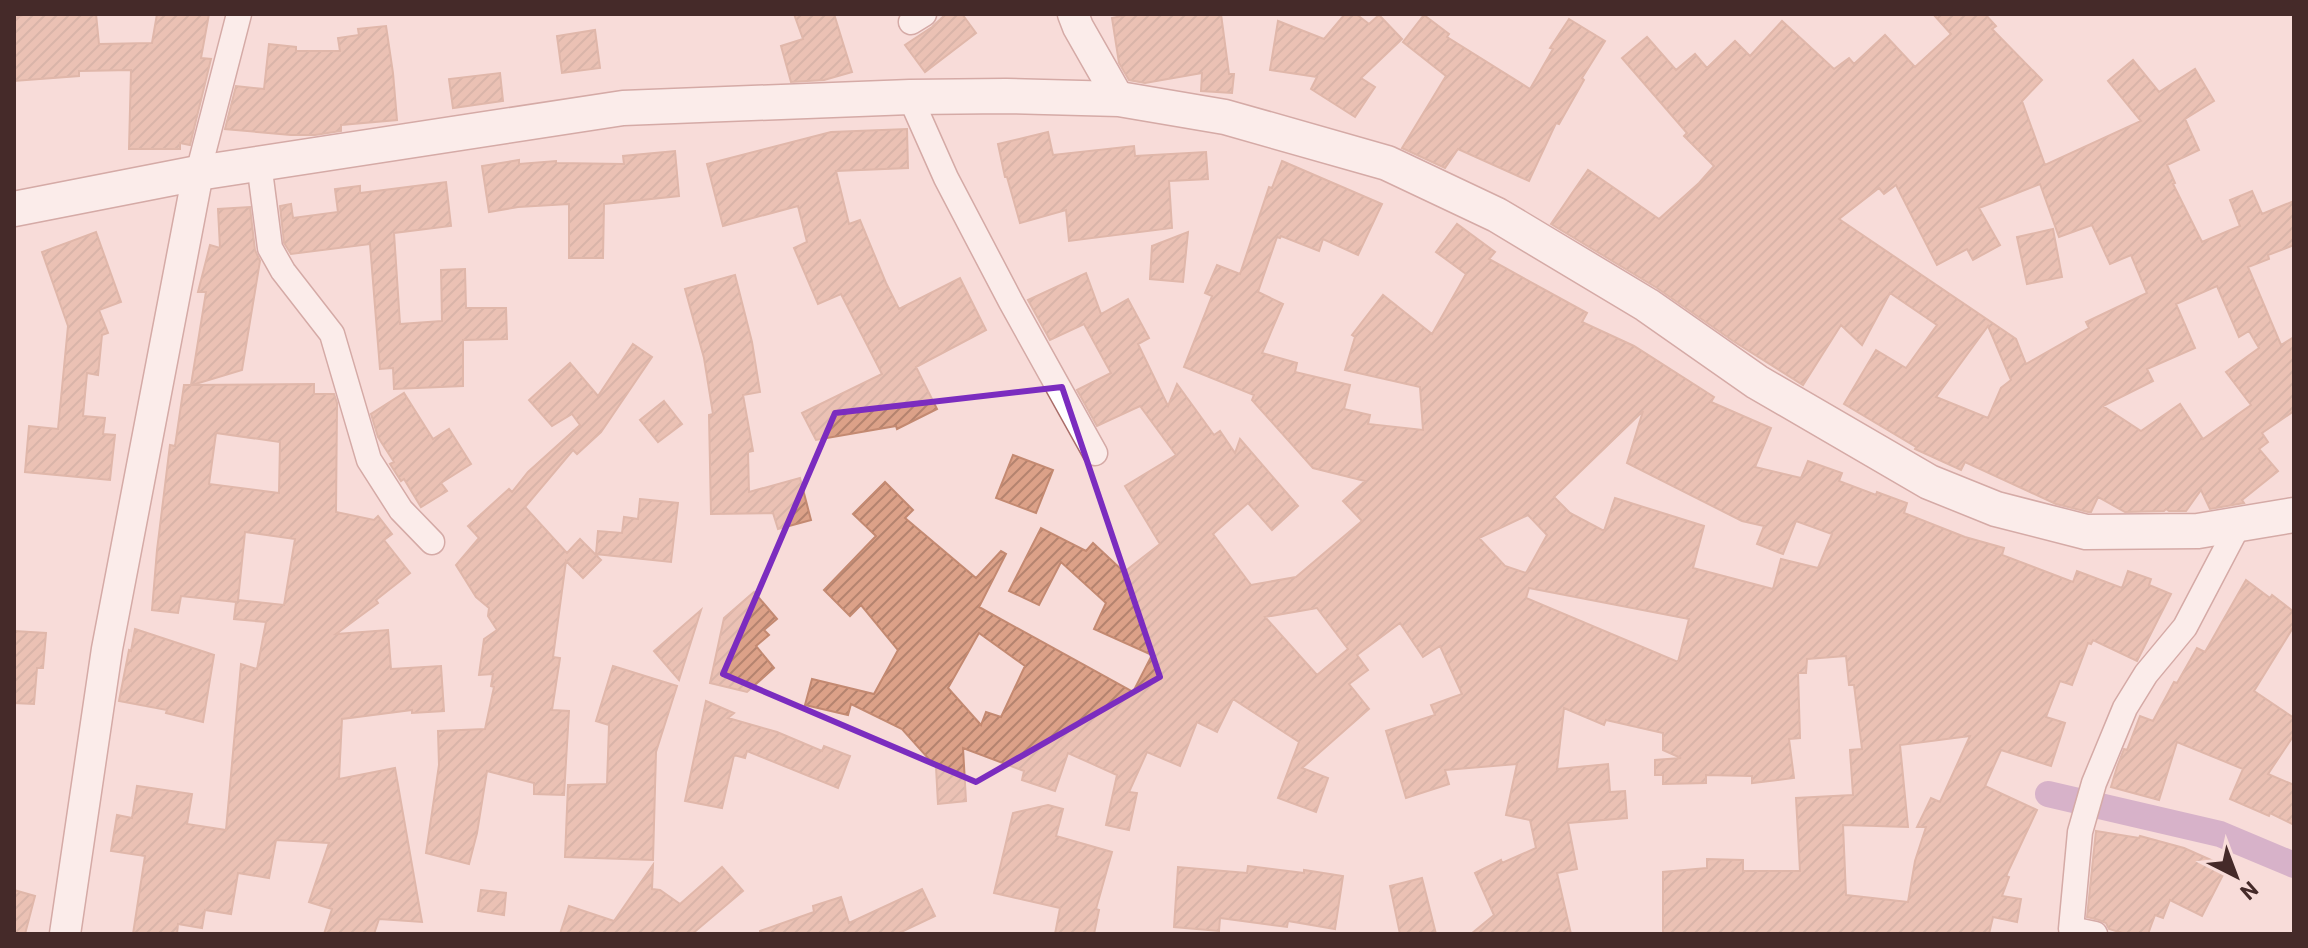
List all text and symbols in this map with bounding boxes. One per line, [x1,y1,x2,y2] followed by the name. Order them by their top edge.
[2196,836,2276,916] north arrow
[2236,877,2264,906] text: N

